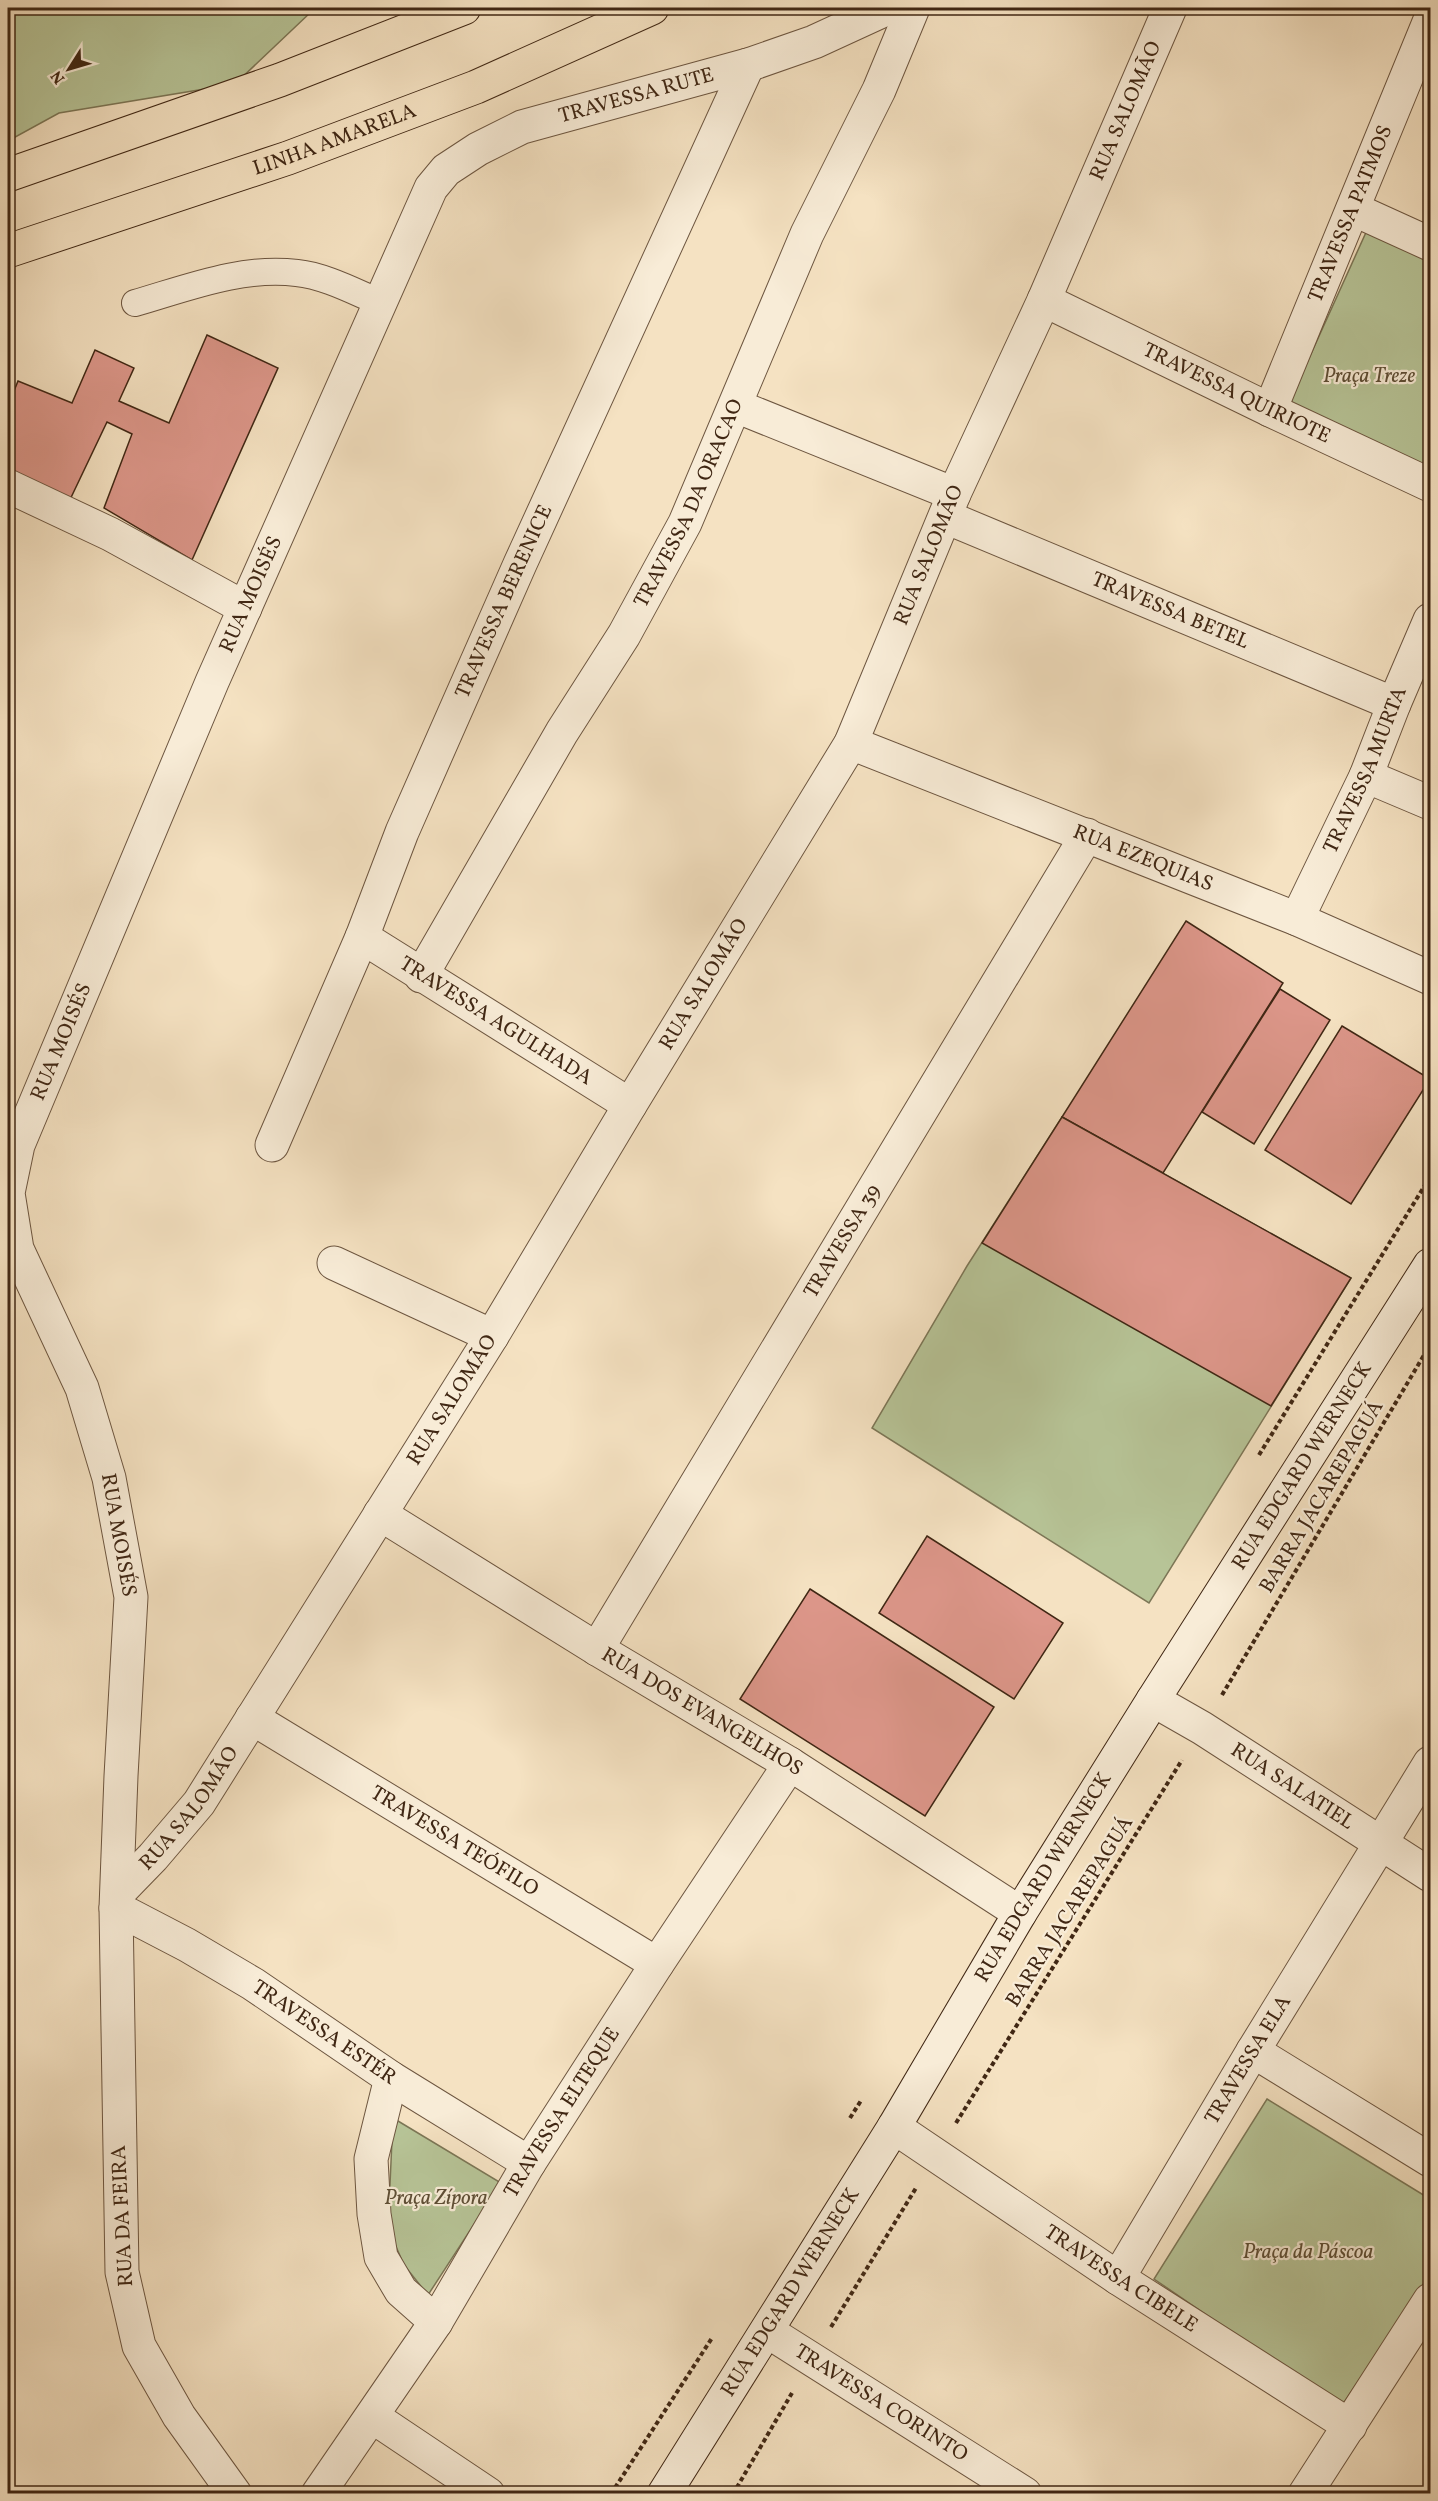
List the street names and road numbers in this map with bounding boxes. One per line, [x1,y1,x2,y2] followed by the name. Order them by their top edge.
[1083,36,1169,185] street label: RUA SALOMÃO
[555,60,717,131] street label: TRAVESSA RUTE
[249,96,421,183] street label: LINHA AMARELA
[1301,121,1400,307] street label: TRAVESSA PATMOS
[1138,336,1335,451] street label: TRAVESSA QUIRIOTE
[627,394,750,613] street label: TRAVESSA DA ORACAO
[887,480,971,630] street label: RUA SALOMÃO
[448,500,560,703] street label: TRAVESSA BERENICE
[212,531,289,657] street label: RUA MOISÉS
[1087,565,1254,657] street label: TRAVESSA BETEL
[1316,682,1414,858] street label: TRAVESSA MURTA
[1069,817,1218,899] street label: RUA EZEQUIAS
[652,913,755,1056] street label: RUA SALOMÃO
[394,949,598,1093] street label: TRAVESSA AGULHADA
[24,979,99,1105] street label: RUA MOISÉS
[797,1179,888,1304] street label: TRAVESSA 39
[400,1329,504,1471] street label: RUA SALOMÃO
[1225,1356,1379,1576] street label: RUA EDGARD WERNECK
[1253,1395,1391,1599] street label: BARRA JACAREPAGUÁ
[93,1471,143,1599] street label: RUA MOISÉS
[596,1640,809,1783] street label: RUA DOS EVANGELHOS
[1225,1736,1360,1837] street label: RUA SALATIEL
[133,1741,246,1877] street label: RUA SALOMÃO
[968,1767,1119,1988] street label: RUA EDGARD WERNECK
[365,1779,544,1903] street label: TRAVESSA TEÓFILO
[999,1811,1141,2013] street label: BARRA JACAREPAGUÁ
[246,1973,402,2092] street label: TRAVESSA ESTÉR
[1198,1990,1298,2130] street label: TRAVESSA ELA
[497,2022,627,2203] street label: TRAVESSA ELTEQUE
[105,2144,141,2287] street label: RUA DA FEIRA
[714,2182,867,2402] street label: RUA EDGARD WERNECK
[1038,2218,1203,2340] street label: TRAVESSA CIBELE
[789,2337,974,2469] street label: TRAVESSA CORINTO

